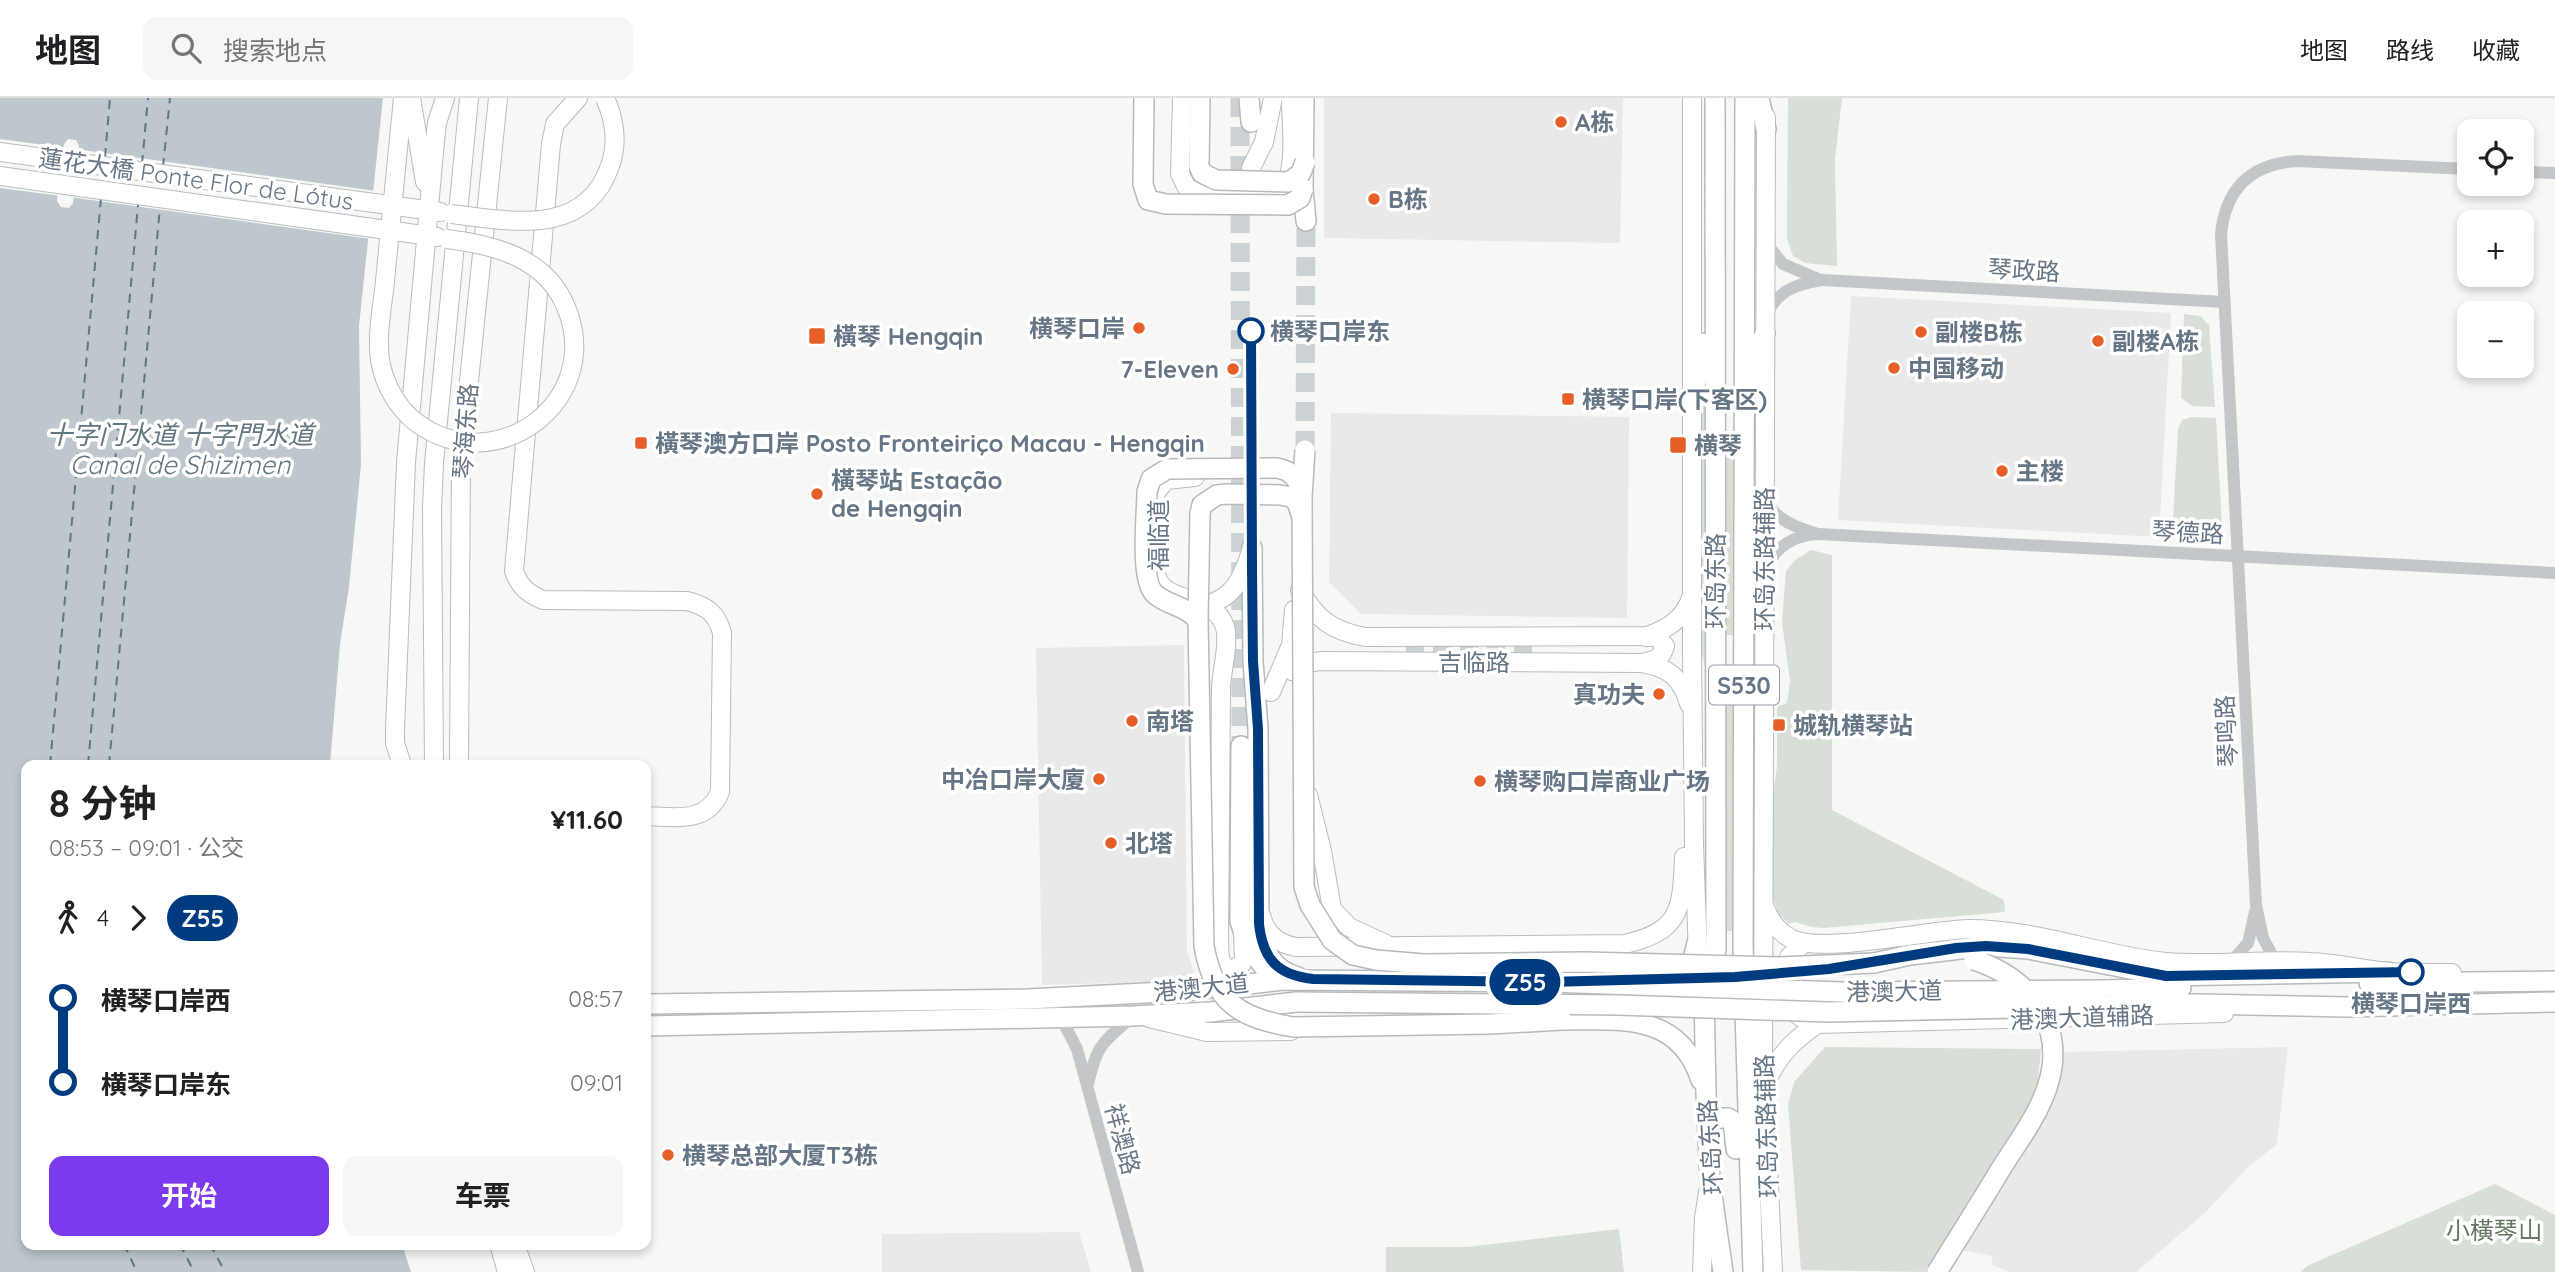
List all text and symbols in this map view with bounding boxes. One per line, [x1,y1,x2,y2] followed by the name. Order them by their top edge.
[143,17,633,80] search box
[35,29,101,70] text: 地图
[167,29,205,67] icon: search
[223,34,327,67] text: 搜索地点
[2300,35,2348,65] text: 地图
[2386,35,2434,65] text: 路线
[2472,35,2520,65] text: 收藏
[1575,107,1614,137] place label: A栋
[1553,114,1569,130] marker: A栋
[2457,119,2534,378] map controls
[2457,119,2534,196] button: locate
[37,142,355,216] street label: 蓮花大橋 Ponte Flor de Lótus
[1388,184,1428,214] place label: B栋
[1366,191,1382,207] marker: B栋
[2457,210,2534,287] button: +
[1987,253,2061,287] street label: 琴政路
[2457,301,2534,378] button: −
[1029,313,1125,343] place label: 横琴口岸
[1270,316,1390,346] place label: 横琴口岸东
[1935,317,2023,347] place label: 副楼B栋
[1238,318,1264,344] marker: 横琴口岸东
[1131,320,1147,336] marker: 横琴口岸
[833,321,983,351] place label: 橫琴 Hengqin
[1913,324,1929,340] marker: 副楼B栋
[807,326,827,346] marker: 橫琴 Hengqin
[2112,326,2199,356] place label: 副楼A栋
[2090,333,2106,349] marker: 副楼A栋
[1908,353,2004,383] place label: 中国移动
[1120,354,1219,384] place label: 7-Eleven
[1886,360,1902,376] marker: 中国移动
[1225,361,1241,377] marker: 7-Eleven
[447,382,483,480] street label: 琴海东路
[1582,384,1767,414] place label: 横琴口岸(下客区)
[1560,391,1576,407] marker: 横琴口岸(下客区)
[46,418,318,481] water label: 十字门水道 十字門水道 Canal de Shizimen
[655,428,1205,458] place label: 橫琴澳方口岸 Posto Fronteiriço Macau - Hengqin
[1694,430,1742,460] place label: 横琴
[633,435,649,451] marker: 橫琴澳方口岸 Posto Fronteiriço Macau - Hengqin
[1668,435,1688,455] marker: 横琴
[2016,456,2064,486] place label: 主楼
[1994,463,2010,479] marker: 主楼
[831,465,1002,523] place label: 橫琴站 Estação de Hengqin
[809,486,825,502] marker: 橫琴站 Estação de Hengqin
[1749,487,1779,631] street label: 环岛东路辅路
[1143,499,1173,571] street label: 福临道
[2151,515,2225,549] street label: 琴德路
[1700,533,1730,629] street label: 环岛东路
[1438,647,1510,677] street label: 吉临路
[1709,666,1779,705] road number: S530
[1573,679,1645,709] place label: 真功夫
[1651,686,1667,702] marker: 真功夫
[2209,694,2243,768] street label: 琴鸣路
[1146,706,1194,736] place label: 南塔
[1793,710,1913,740] place label: 城轨横琴站
[1124,713,1140,729] marker: 南塔
[1771,717,1787,733] marker: 城轨横琴站
[941,764,1085,794] place label: 中冶口岸大廈
[1494,766,1710,796] place label: 横琴购口岸商业广场
[1091,771,1107,787] marker: 中冶口岸大廈
[1472,773,1488,789] marker: 横琴购口岸商业广场
[49,779,156,827] text: 8 分钟
[550,803,623,836] text: ¥11.60
[1125,828,1173,858] place label: 北塔
[49,833,244,862] text: 08:53 – 09:01 · 公交
[1103,835,1119,851] marker: 北塔
[49,899,87,937] icon: walk
[119,899,157,937] icon: forward
[97,903,109,932] text: 4
[181,903,224,933] text: Z55
[1485,959,1565,1005] line badge: Z55
[2398,959,2424,985] marker: 横琴口岸西
[1152,967,1250,1007] street label: 港澳大道
[1503,967,1547,997] text: Z55
[1846,975,1942,1007] street label: 港澳大道
[101,984,231,1017] text: 横琴口岸西
[568,984,623,1013] text: 08:57
[2351,988,2471,1018] place label: 横琴口岸西
[2010,999,2154,1035] street label: 港澳大道辅路
[1748,1054,1784,1198] street label: 环岛东路辅路
[101,1068,231,1101] text: 横琴口岸东
[570,1068,623,1097] text: 09:01
[1692,1098,1728,1196] street label: 环岛东路
[1099,1100,1147,1178] street label: 祥澳路
[682,1140,878,1170] place label: 横琴总部大厦T3栋
[660,1147,676,1163] marker: 横琴总部大厦T3栋
[49,1156,329,1236] button: 开始
[343,1156,623,1236] button: 车票
[2446,1215,2542,1245] park label: 小橫琴山

